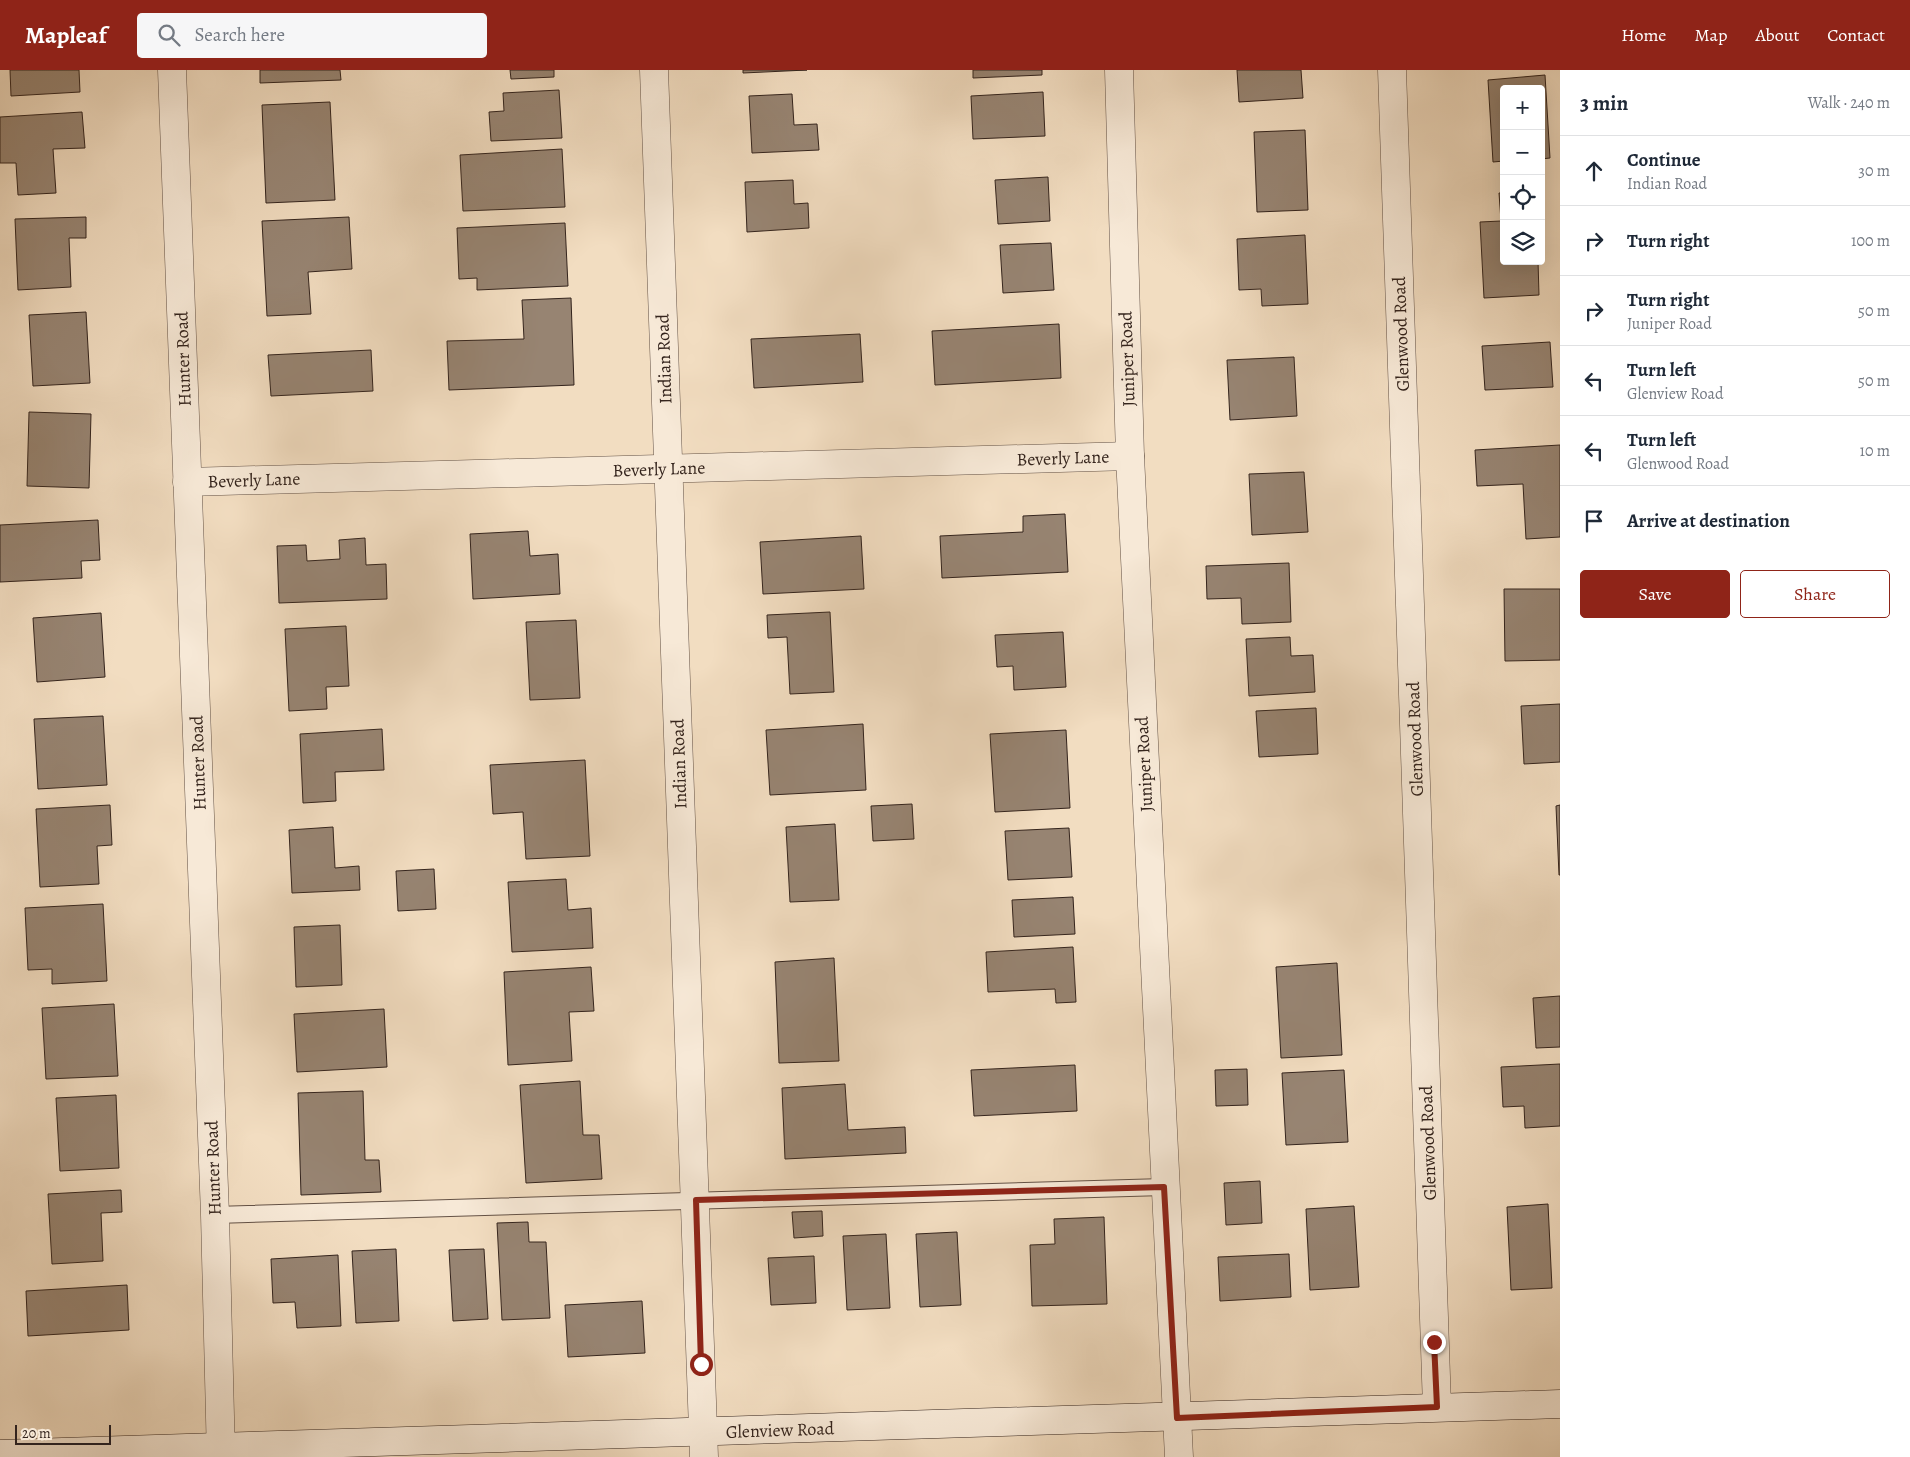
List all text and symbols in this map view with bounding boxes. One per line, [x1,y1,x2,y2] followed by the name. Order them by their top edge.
[137,13,487,58] search box
[25,19,107,51] text: Mapleaf
[155,21,183,49] icon: search
[195,22,285,48] text: Search here
[1621,23,1666,47] text: Home
[1694,23,1727,47] text: Map
[1755,23,1799,47] text: About
[1827,23,1885,47] text: Contact
[1500,85,1545,265] map controls
[1500,85,1545,130] button: +
[1580,89,1628,117] text: 3 min
[1808,92,1890,114] text: Walk · 240 m
[1500,130,1545,175] button: −
[1627,147,1701,173] text: Continue
[1580,157,1608,185] icon: ahead
[1858,160,1890,182] text: 30 m
[1627,173,1707,195] text: Indian Road
[1500,175,1545,220] button: locate
[1500,220,1545,265] button: layers
[1580,227,1608,255] icon: right
[1627,228,1709,254] text: Turn right
[1851,230,1890,252] text: 100 m
[1387,276,1415,392] street label: Glenwood Road
[1627,287,1709,313] text: Turn right
[1580,297,1608,325] icon: right
[1858,300,1890,322] text: 50 m
[169,311,197,407] street label: Hunter Road
[1113,311,1141,407] street label: Juniper Road
[650,313,678,405] street label: Indian Road
[1627,313,1712,335] text: Juniper Road
[1627,357,1696,383] text: Turn left
[1580,367,1608,395] icon: left
[1858,370,1890,392] text: 50 m
[1627,383,1724,405] text: Glenview Road
[1627,427,1696,453] text: Turn left
[1580,437,1608,465] icon: left
[1860,440,1890,462] text: 10 m
[1016,444,1110,472] street label: Beverly Lane
[1627,453,1729,475] text: Glenwood Road
[612,455,706,483] street label: Beverly Lane
[207,466,301,494] street label: Beverly Lane
[1580,507,1608,535] icon: arrive
[1627,508,1790,534] text: Arrive at destination
[1580,570,1730,618] button: Save
[1740,570,1890,618] button: Share
[1401,681,1429,797] street label: Glenwood Road
[184,715,212,811] street label: Hunter Road
[1129,715,1158,812] street label: Juniper Road
[665,718,693,810] street label: Indian Road
[1414,1085,1442,1201] street label: Glenwood Road
[199,1120,227,1216] street label: Hunter Road
[1423,1331,1446,1354] route end
[690,1353,713,1376] route start
[725,1416,835,1444] street label: Glenview Road
[15,1422,111,1445] scale bar
[22,1424,51,1443] text: 20 m

